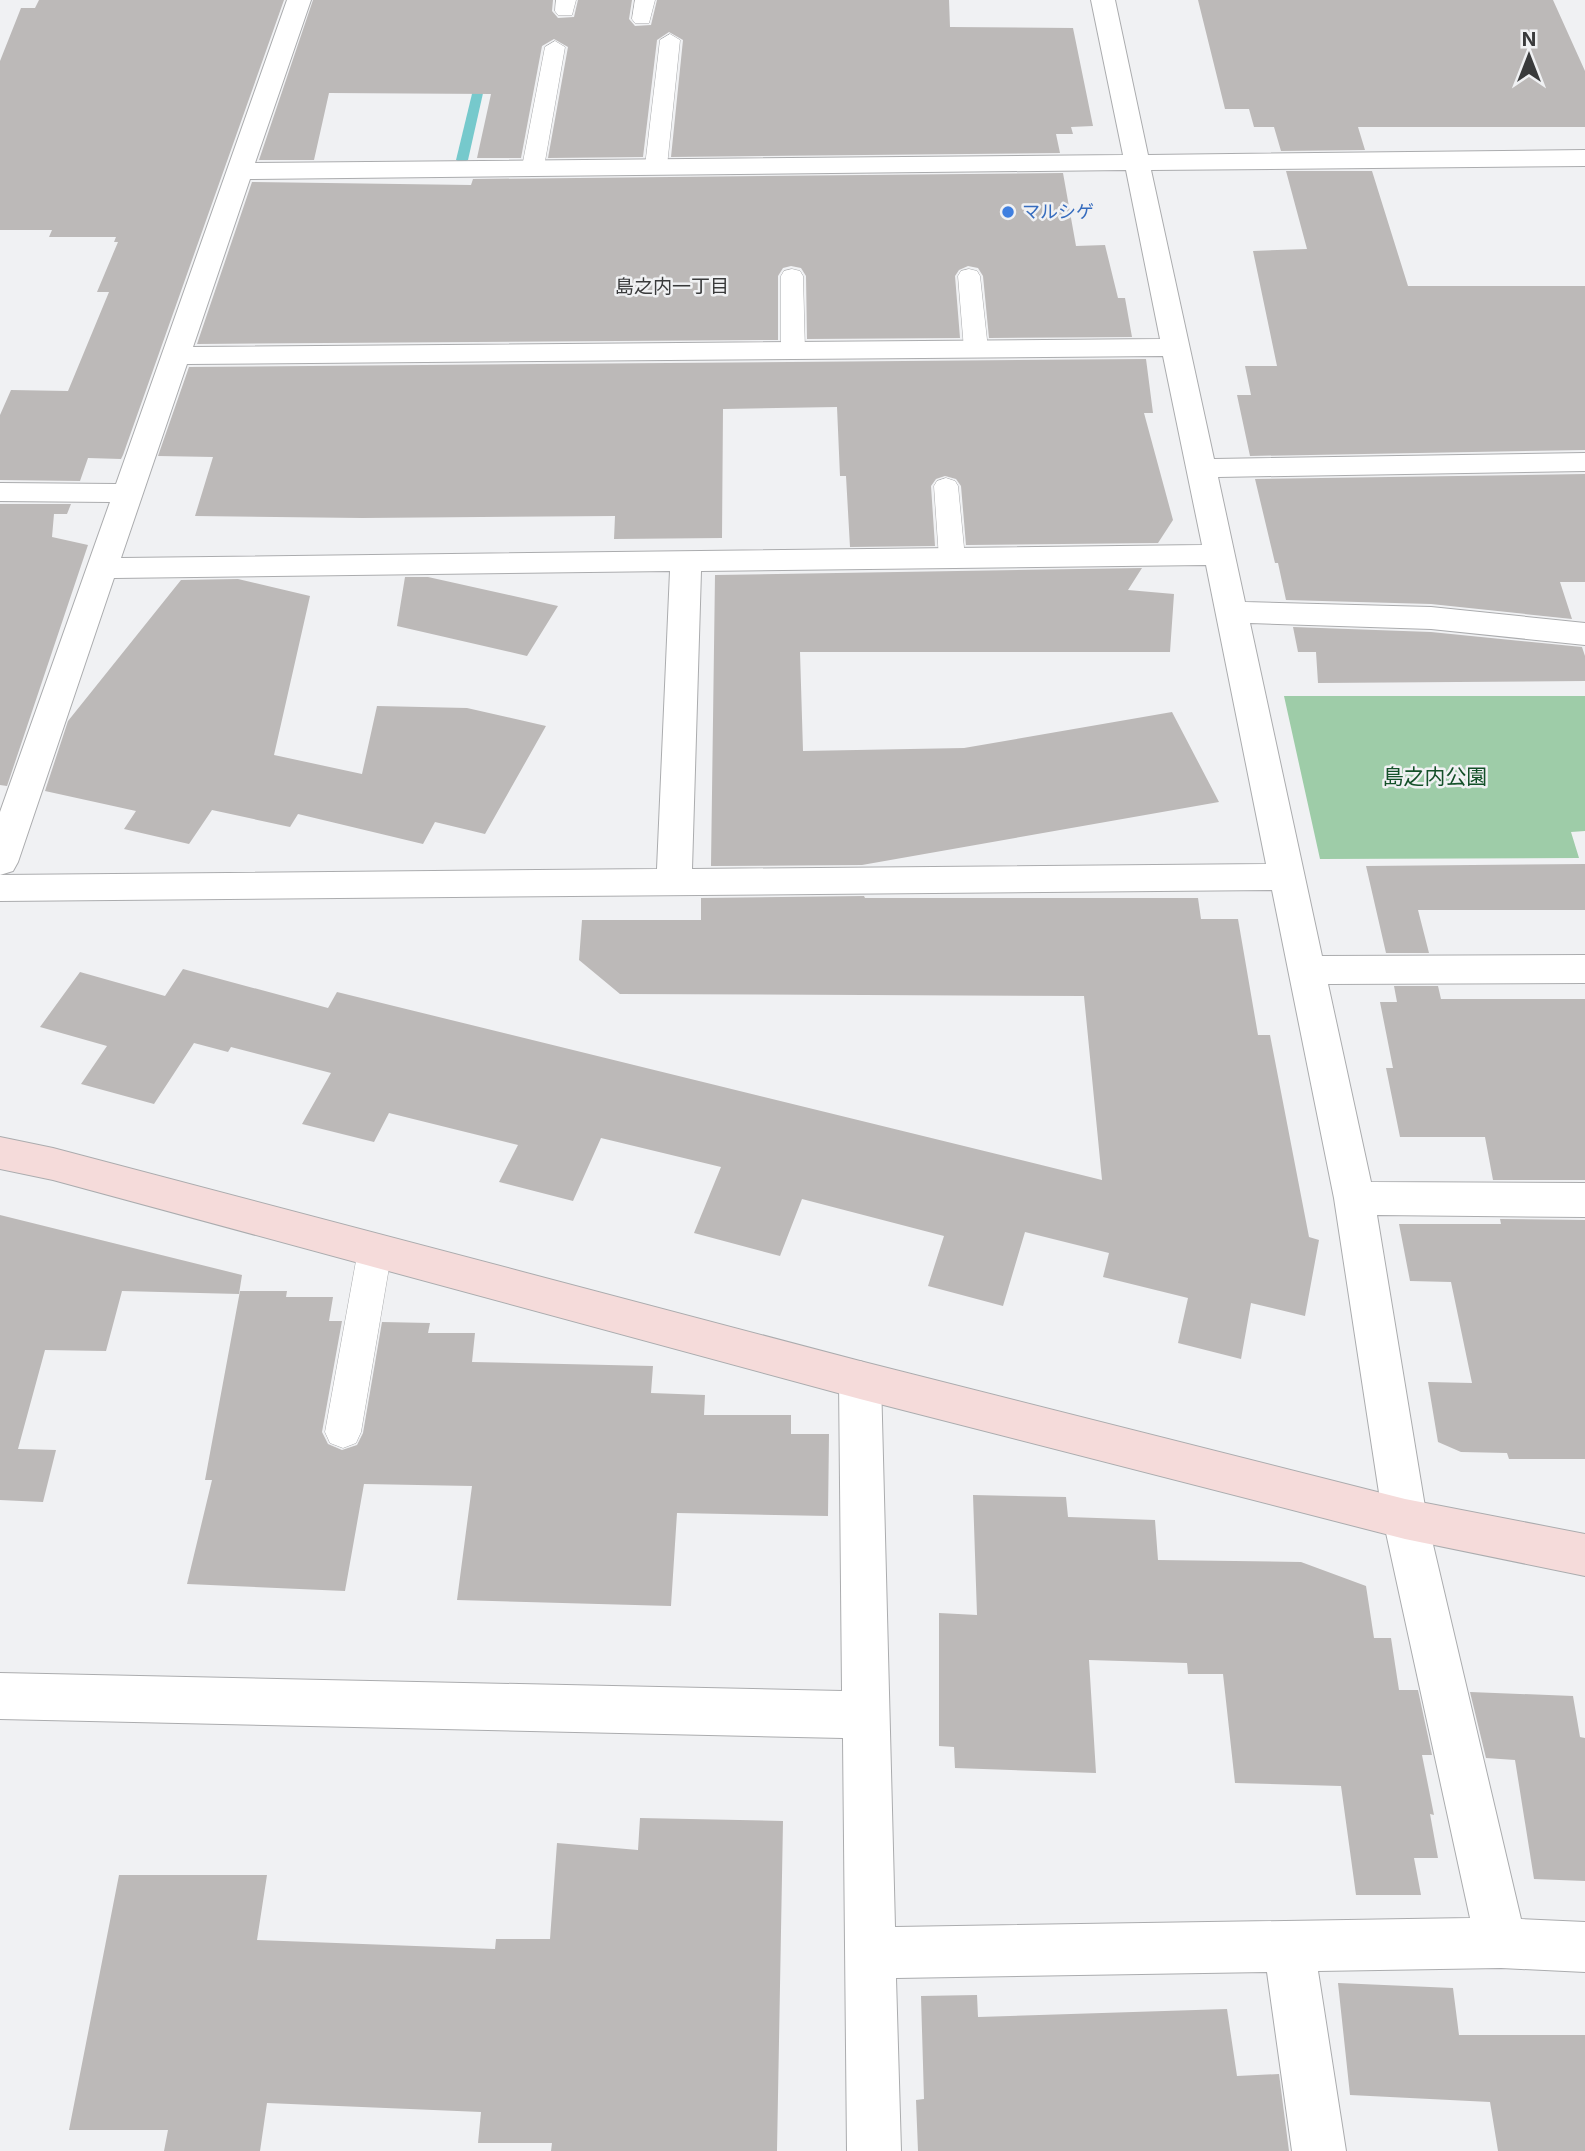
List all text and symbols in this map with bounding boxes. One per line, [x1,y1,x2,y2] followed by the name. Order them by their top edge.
[1494,21,1564,91] north arrow
[1522,28,1536,51] text: N
[1022,201,1094,222] place label: マルシゲ
[1000,204,1016,220] marker: マルシゲ
[615,275,729,298] district label: 島之内一丁目
[1383,764,1488,789] park label: 島之内公園

